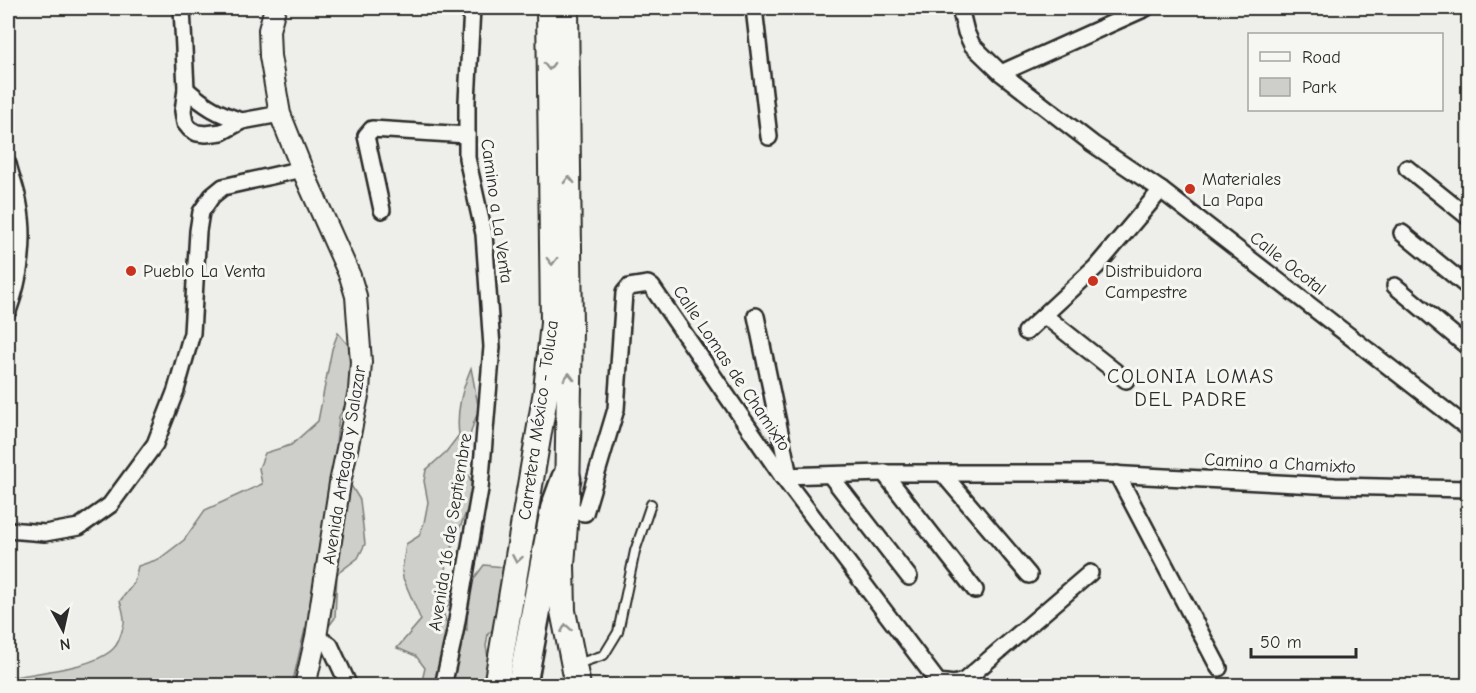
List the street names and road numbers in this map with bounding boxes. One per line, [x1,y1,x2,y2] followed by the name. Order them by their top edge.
[476,138,517,285] street label: Camino a La Venta
[1245,227,1330,300] street label: Calle Ocotal
[668,281,795,455] street label: Calle Lomas de Chamixto
[514,319,563,521] street label: Carretera México - Toluca
[318,363,371,566] street label: Avenida Arteaga y Salazar
[424,432,477,632] street label: Avenida 16 de Septiembre
[1204,449,1356,478] street label: Camino a Chamixto

